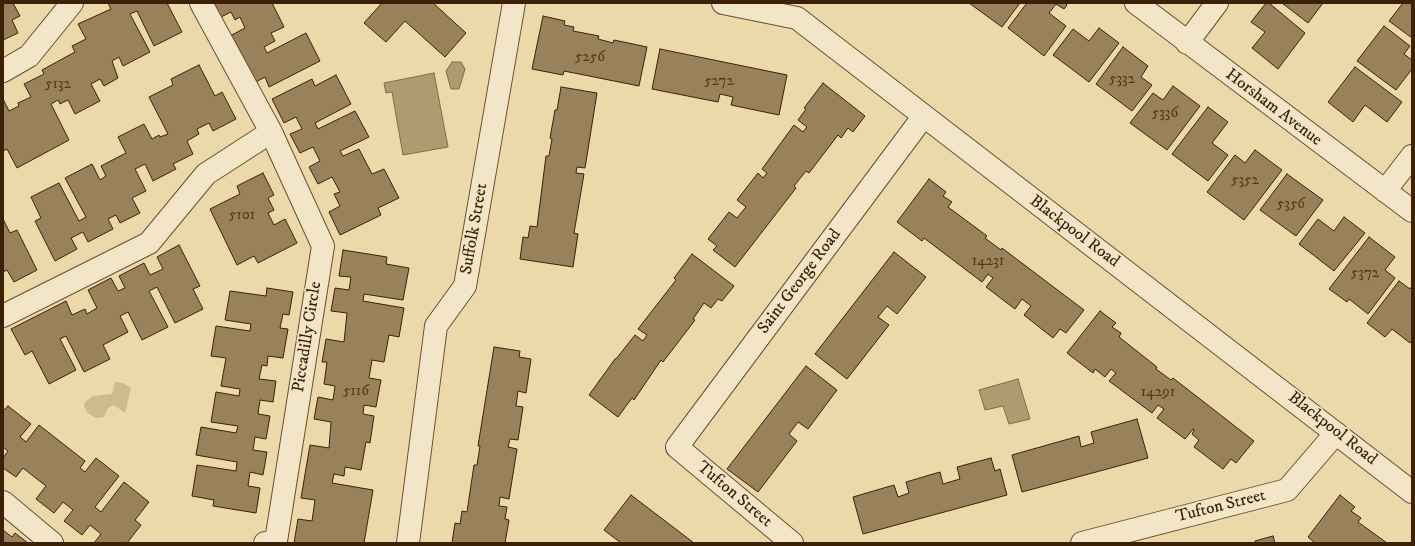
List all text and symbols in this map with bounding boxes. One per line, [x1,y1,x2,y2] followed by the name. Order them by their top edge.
[575,49,605,67] house number: 5256
[1221,65,1325,151] street label: Horsham Avenue
[1109,71,1135,89] house number: 5332
[704,73,734,91] house number: 5272
[45,76,71,94] house number: 5132
[1152,105,1178,123] house number: 5336
[1231,172,1259,190] house number: 5352
[457,182,493,276] street label: Suffolk Street
[1025,191,1123,273] street label: Blackpool Road
[1277,196,1305,214] house number: 5356
[229,207,255,225] house number: 5101
[754,226,846,338] street label: Saint George Road
[972,253,1004,271] house number: 14231
[1351,265,1379,283] house number: 5372
[289,280,327,394] street label: Piccadilly Circle
[343,383,369,401] house number: 5116
[1141,384,1175,402] house number: 14291
[1283,388,1381,470] street label: Blackpool Road
[692,458,776,532] street label: Tufton Street
[1174,486,1268,528] street label: Tufton Street

